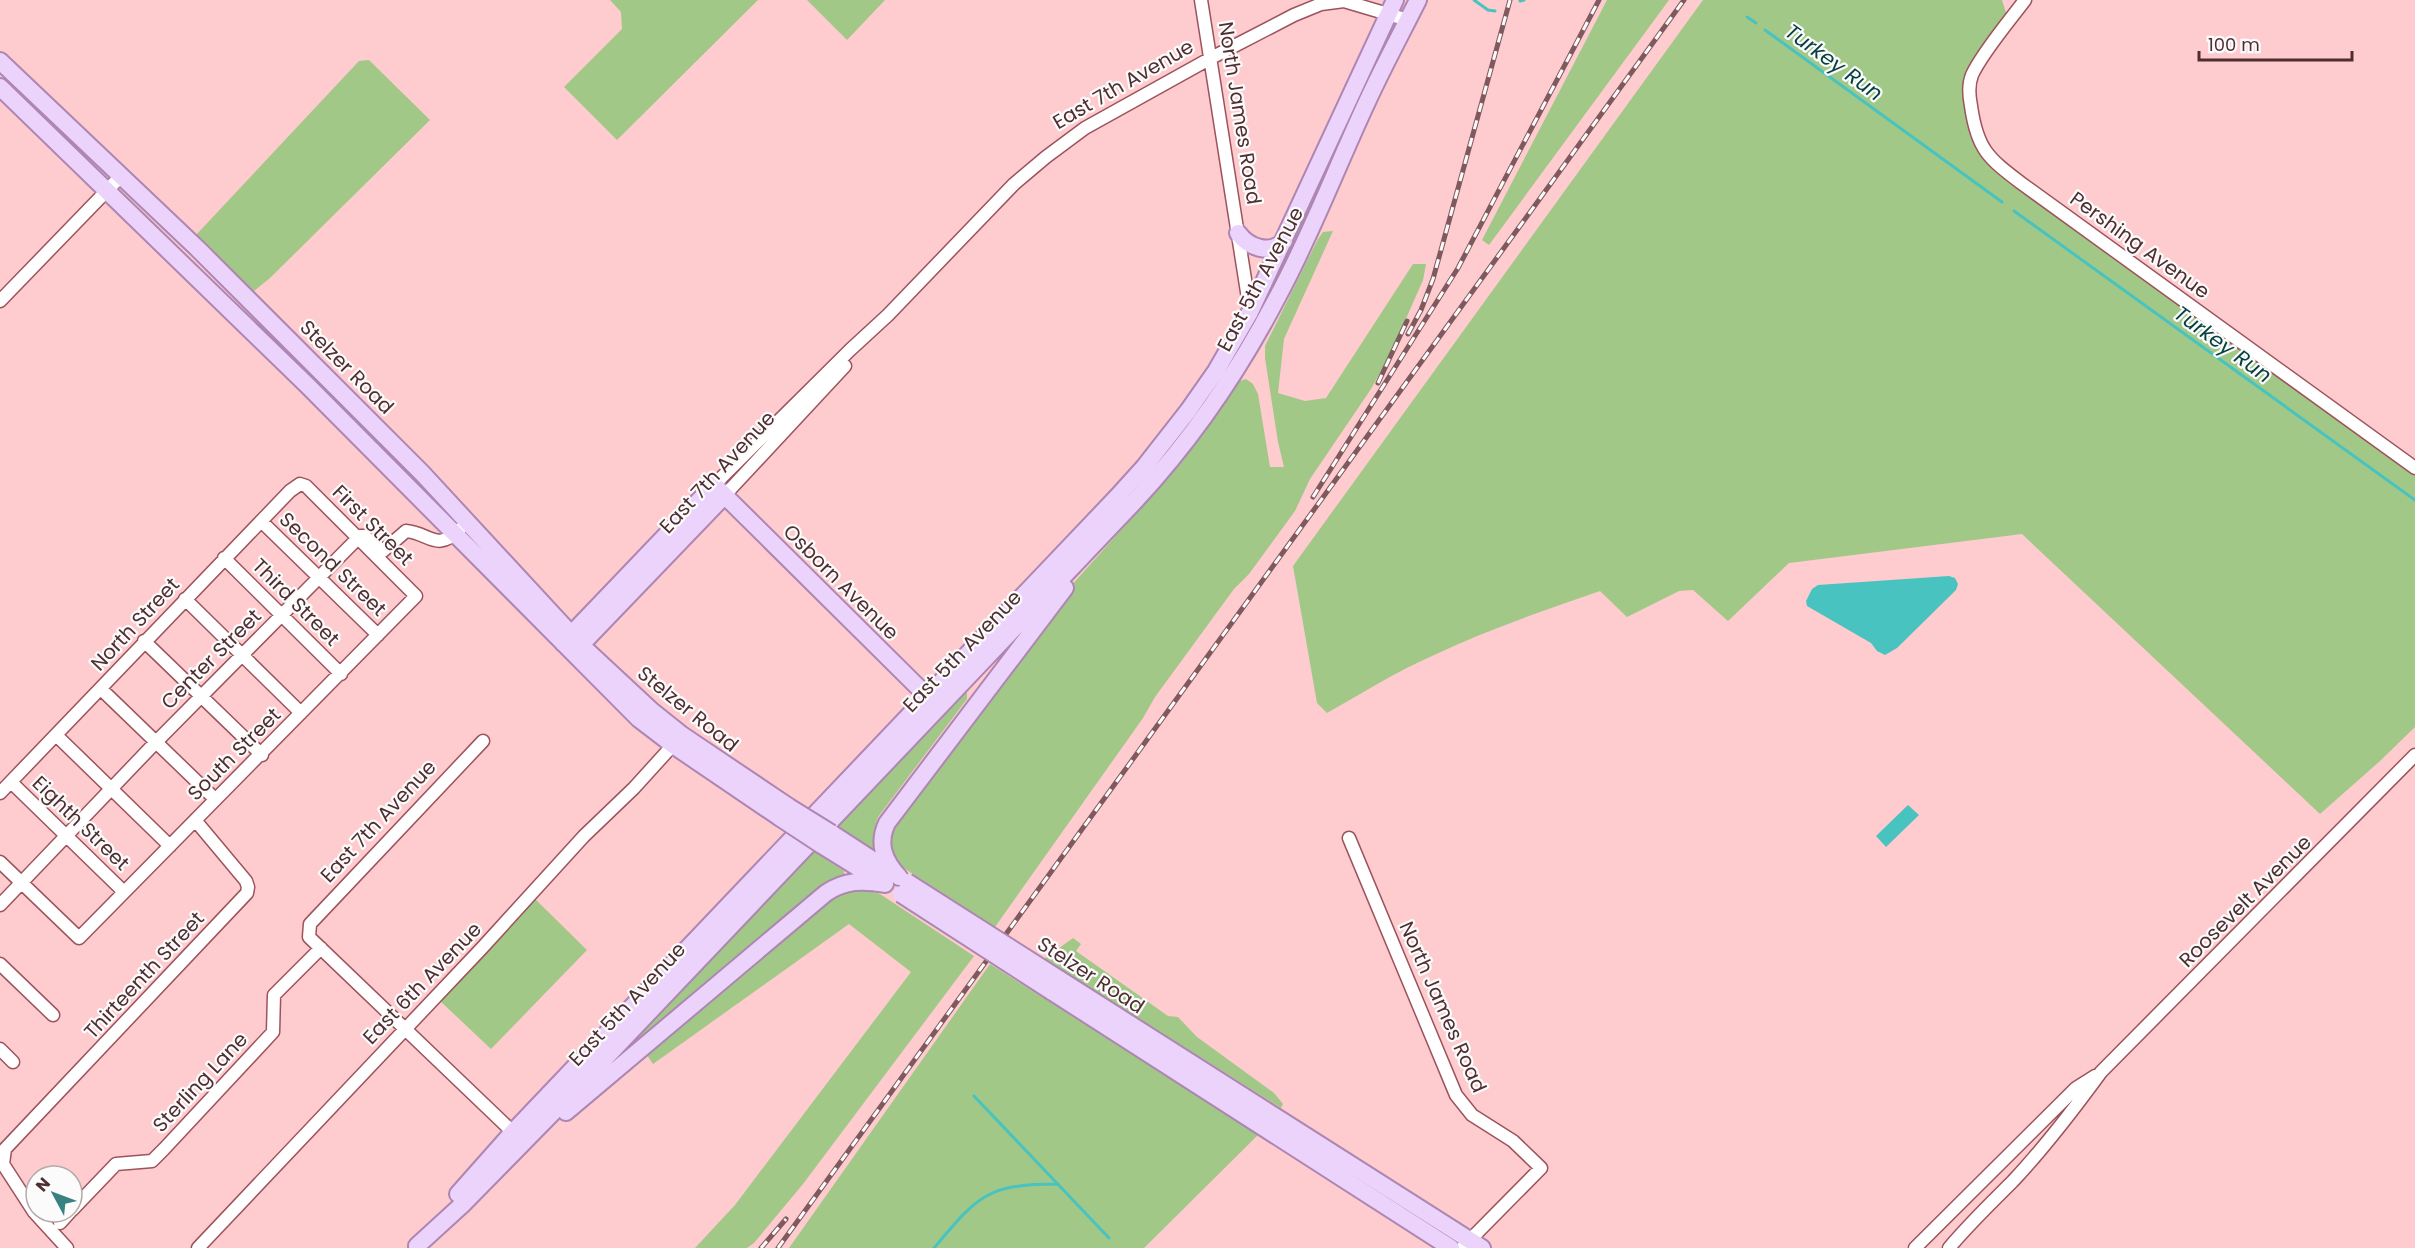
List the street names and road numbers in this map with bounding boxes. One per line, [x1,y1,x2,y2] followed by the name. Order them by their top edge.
[1212,20,1268,206] street label: North James Road
[1047,32,1199,136] street label: East 7th Avenue
[2064,185,2216,305] street label: Pershing Avenue
[1210,202,1310,356] street label: East 5th Avenue
[294,314,400,420] street label: Stelzer Road
[653,405,781,539] street label: East 7th Avenue
[326,478,420,572] street label: First Street
[273,506,393,622] street label: Second Street
[777,518,905,646] street label: Osborn Avenue
[246,552,346,652] street label: Third Street
[84,571,186,677] street label: North Street
[896,584,1028,718] street label: East 5th Avenue
[155,603,267,715] street label: Center Street
[632,660,744,758] street label: Stelzer Road
[181,701,287,807] street label: South Street
[314,754,442,888] street label: East 7th Avenue
[26,769,136,877] street label: Eighth Street
[2173,829,2317,973] street label: Roosevelt Avenue
[78,905,210,1045] street label: Thirteenth Street
[356,916,488,1050] street label: East 6th Avenue
[1393,917,1493,1097] street label: North James Road
[1032,930,1150,1020] street label: Stelzer Road
[562,936,692,1072] street label: East 5th Avenue
[146,1026,254,1138] street label: Sterling Lane

